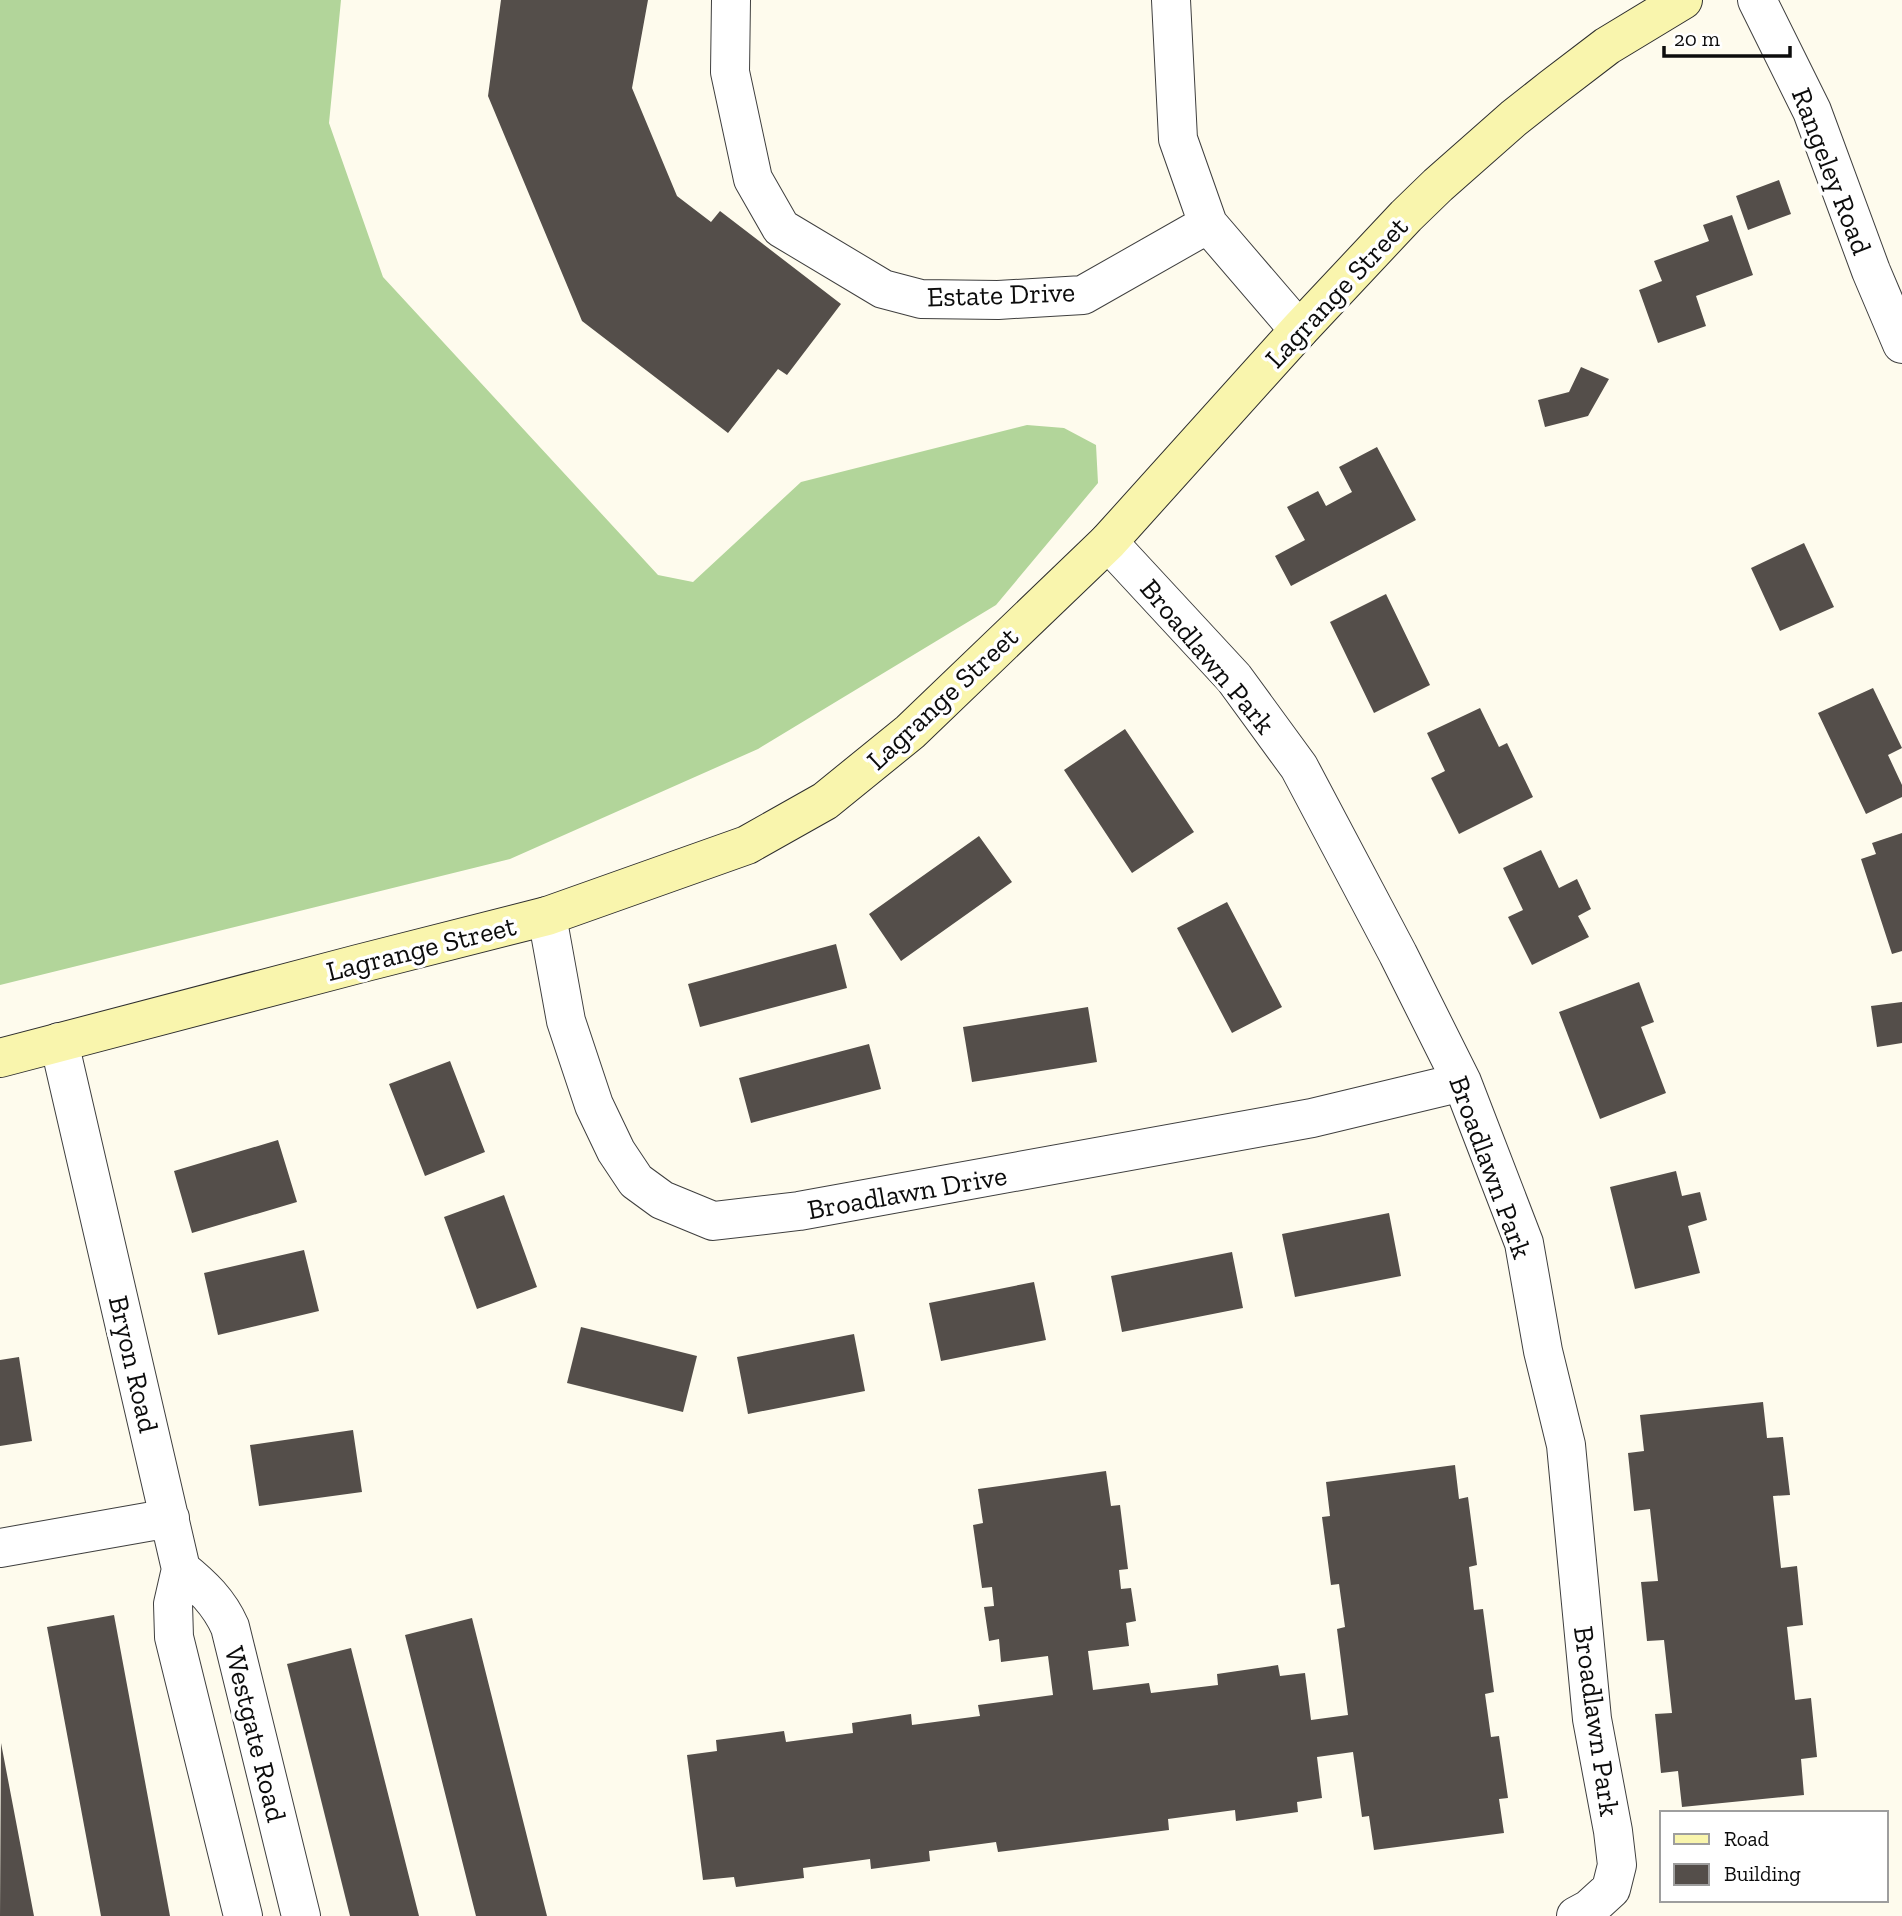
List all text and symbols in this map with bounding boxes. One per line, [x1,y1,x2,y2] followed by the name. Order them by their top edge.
[1664,14,1790,58] scale bar
[1674,26,1720,51] text: 20 m
[1785,83,1878,259] street label: Rangeley Road
[1258,210,1415,375] street label: Lagrange Street
[926,275,1076,314] street label: Estate Drive
[1133,572,1282,741] street label: Broadlawn Park
[860,620,1025,777] street label: Lagrange Street
[323,909,520,988] street label: Lagrange Street
[1442,1071,1539,1263] street label: Broadlawn Park
[805,1159,1009,1226] street label: Broadlawn Drive
[102,1292,165,1436] street label: Bryon Road
[1567,1624,1626,1819] street label: Broadlawn Park
[218,1643,293,1825] street label: Westgate Road
[1660,1811,1888,1902] legend
[1724,1826,1770,1851] text: Road
[1724,1861,1801,1886] text: Building

